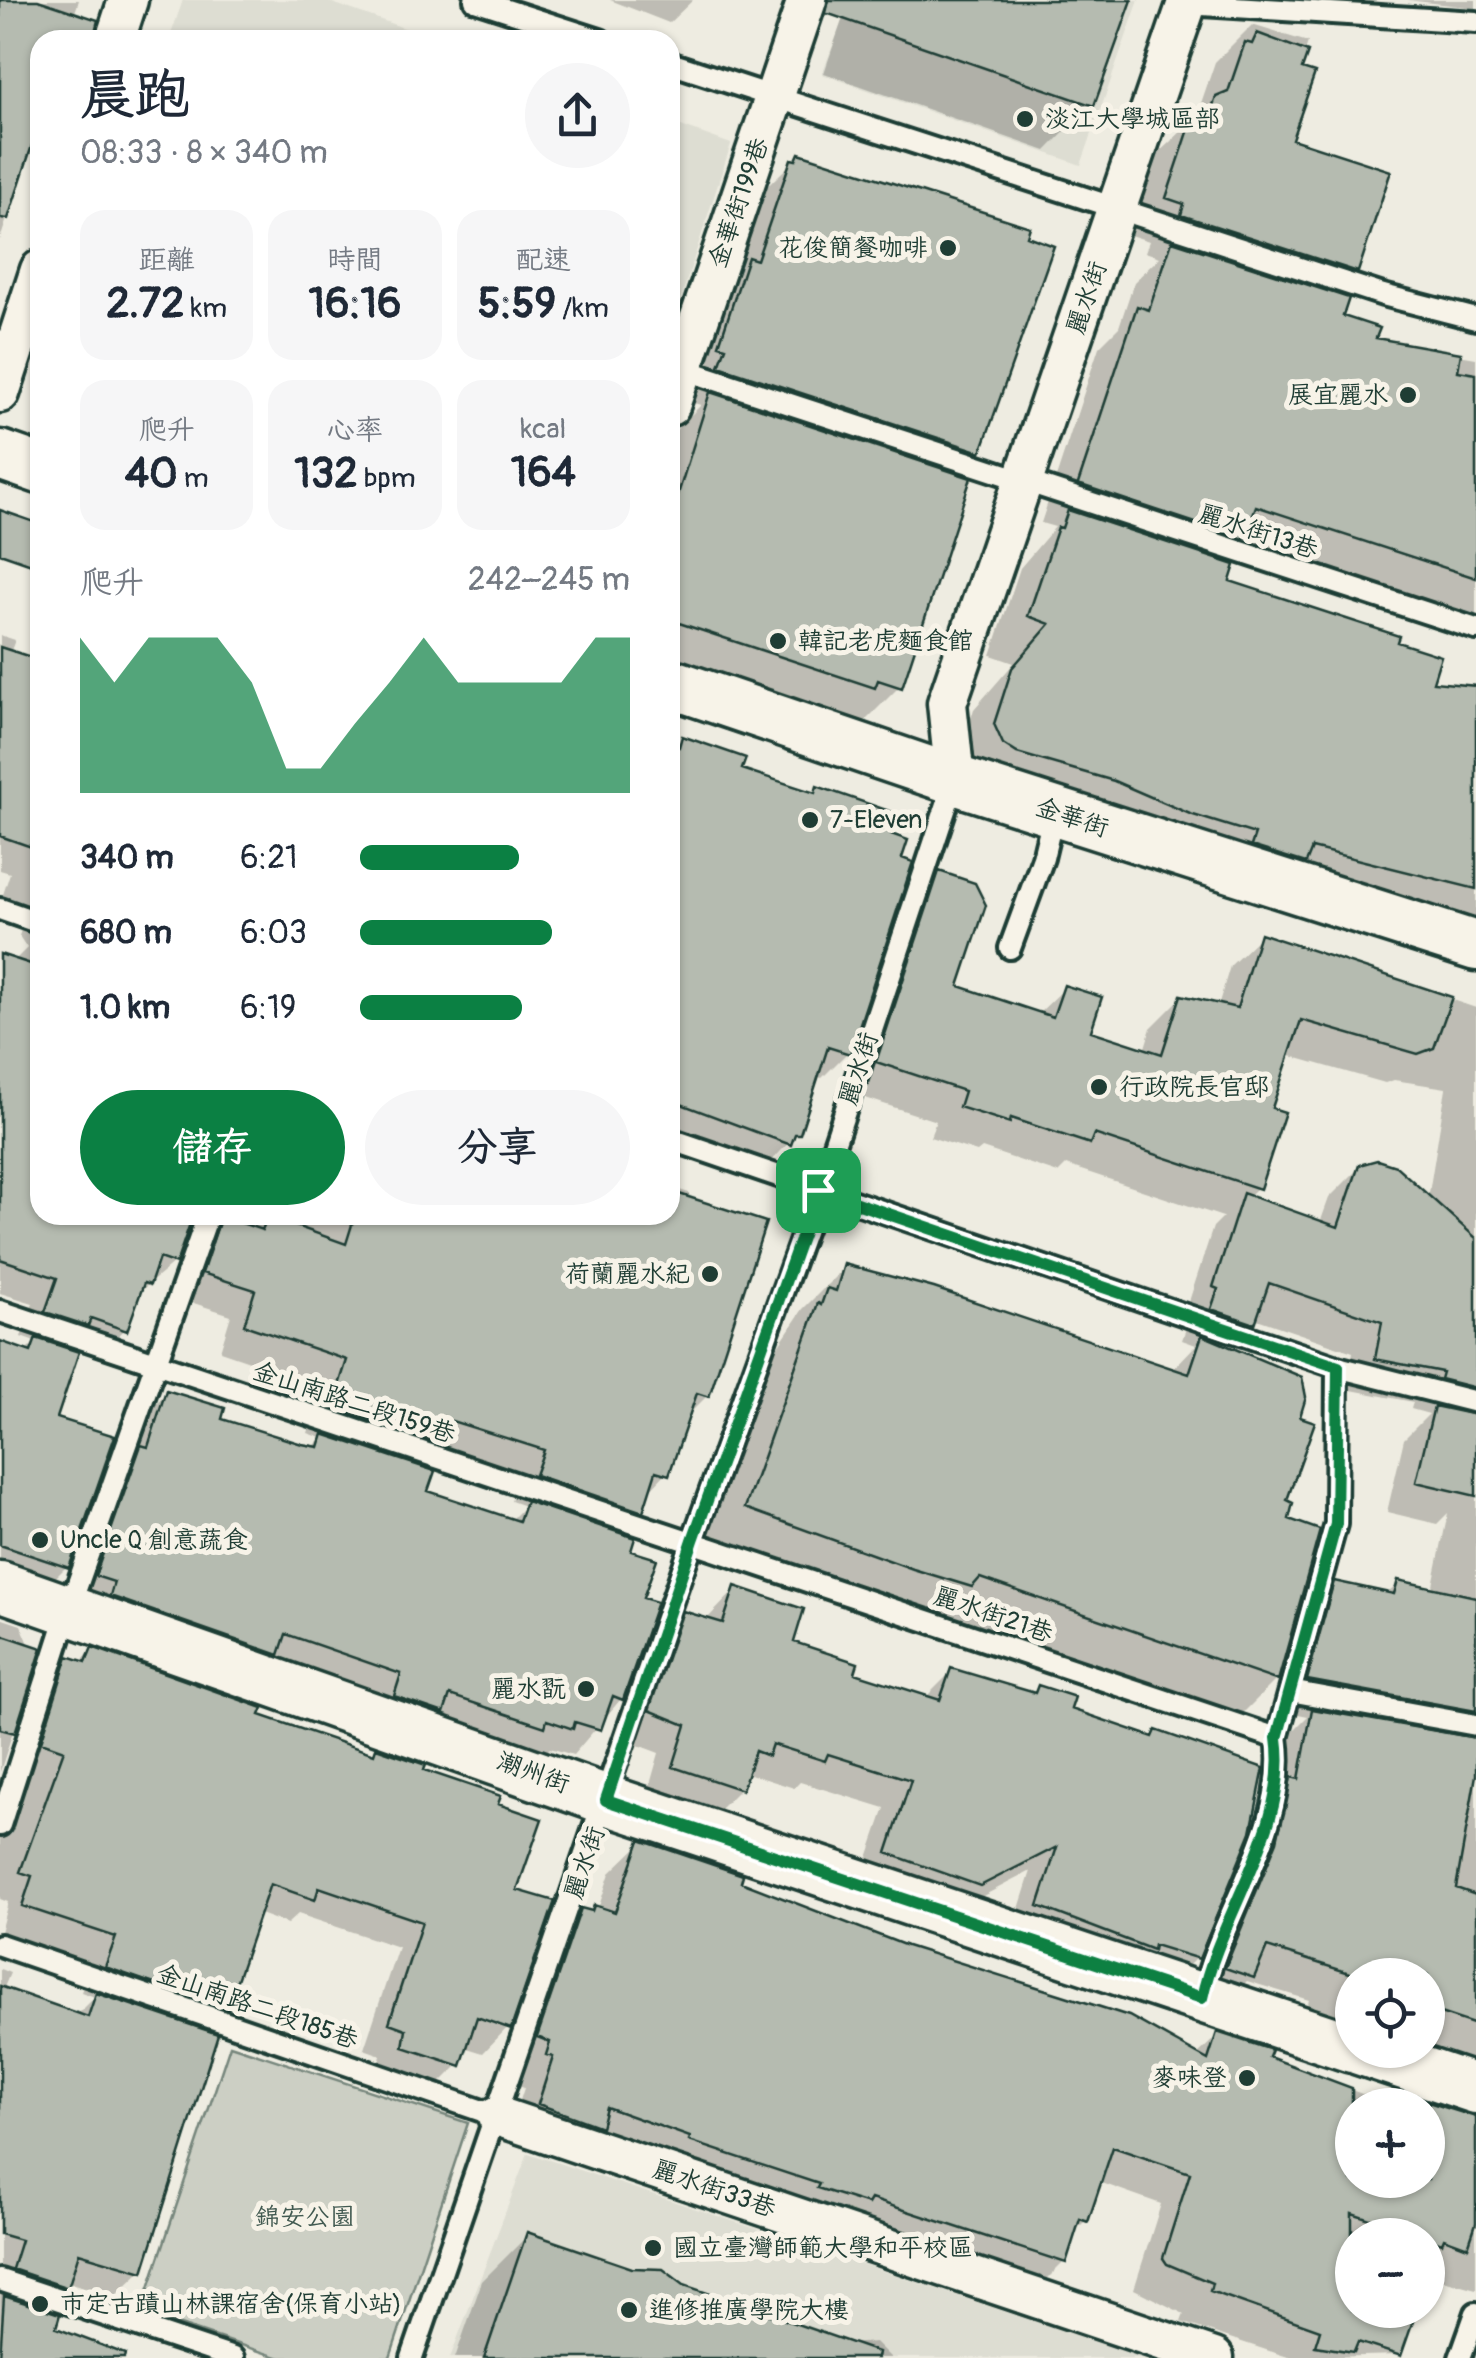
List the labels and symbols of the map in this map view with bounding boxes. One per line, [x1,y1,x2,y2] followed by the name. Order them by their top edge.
[1045,104,1220,135] place label: 淡江大學城區部
[1014,108,1036,130] marker: 淡江大學城區部
[702,134,776,272] street label: 金華街199巷
[778,233,928,264] place label: 花俊簡餐咖啡
[937,237,959,259] marker: 花俊簡餐咖啡
[1060,257,1114,339] street label: 麗水街
[1288,380,1388,411] place label: 展宜麗水
[1397,384,1419,406] marker: 展宜麗水
[1194,498,1322,566] street label: 麗水街13巷
[798,626,973,657] place label: 韓記老虎麵食館
[767,630,789,652] marker: 韓記老虎麵食館
[1032,792,1112,844] street label: 金華街
[830,805,922,836] place label: 7-Eleven
[799,809,821,831] marker: 7-Eleven
[833,1029,885,1109] street label: 麗水街
[1119,1072,1269,1103] place label: 行政院長官邸
[1088,1076,1110,1098] marker: 行政院長官邸
[776,1148,861,1233] pin
[565,1259,690,1290] place label: 荷蘭麗水紀
[699,1263,721,1285] marker: 荷蘭麗水紀
[249,1356,459,1450] street label: 金山南路二段159巷
[60,1525,248,1556] place label: Uncle Q 創意蔬食
[29,1529,51,1551] marker: Uncle Q 創意蔬食
[929,1580,1057,1650] street label: 麗水街21巷
[491,1674,566,1705] place label: 麗水翫
[575,1678,597,1700] marker: 麗水翫
[492,1746,574,1800] street label: 潮州街
[558,1822,612,1904] street label: 麗水街
[152,1958,362,2056] street label: 金山南路二段185巷
[1152,2063,1227,2094] place label: 麥味登
[1236,2067,1258,2089] marker: 麥味登
[648,2154,780,2224] street label: 麗水街33巷
[255,2202,355,2233] park label: 錦安公園
[673,2233,973,2264] place label: 國立臺灣師範大學和平校區
[642,2237,664,2259] marker: 國立臺灣師範大學和平校區
[60,2289,402,2320] place label: 市定古蹟山林課宿舍(保育小站)
[29,2293,51,2315] marker: 市定古蹟山林課宿舍(保育小站)
[649,2295,849,2326] place label: 進修推廣學院大樓
[618,2299,640,2321] marker: 進修推廣學院大樓

